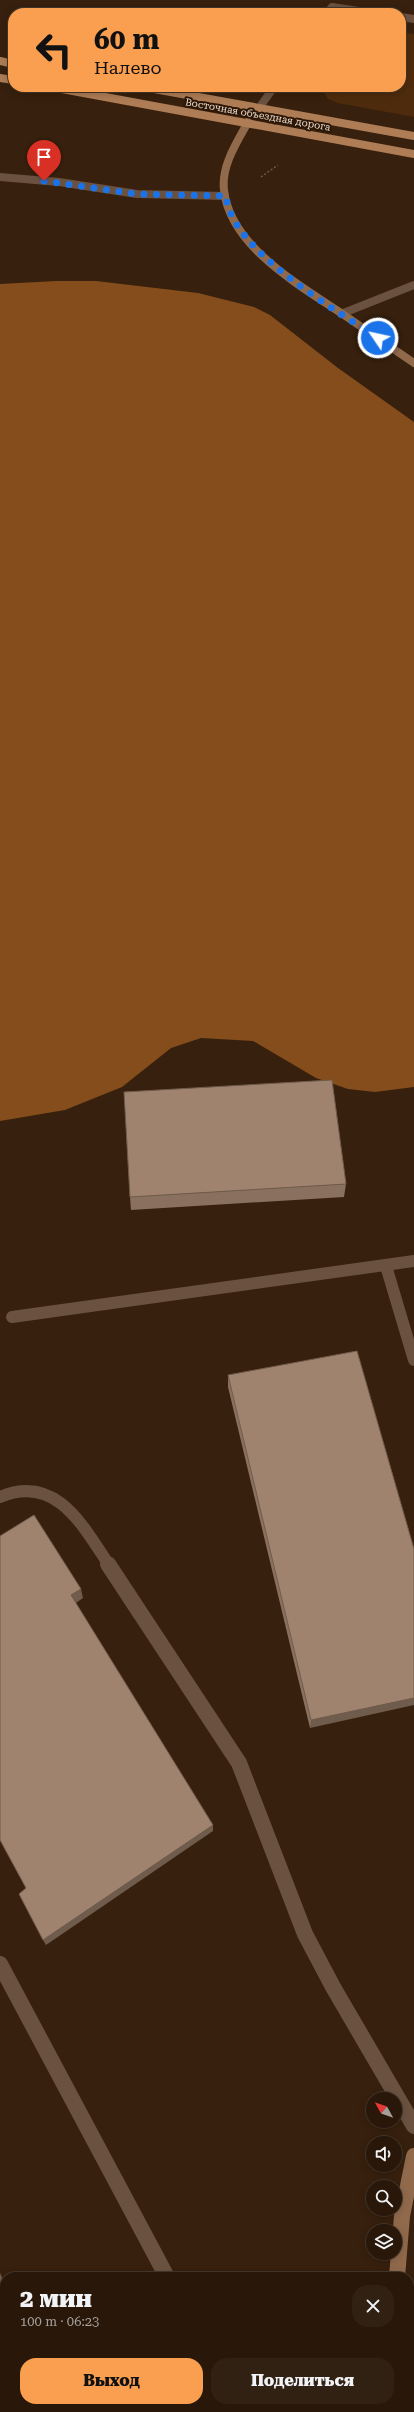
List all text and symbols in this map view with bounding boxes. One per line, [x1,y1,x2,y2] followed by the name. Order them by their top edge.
[94,23,159,56] text: 60 m
[28,24,80,76] icon: left
[94,57,162,78] text: Налево
[184,96,332,133] street label: Восточная объездная дорога
[27,140,61,181] pin
[33,146,55,168] icon: arrive
[357,317,399,359] position arrow
[366,2092,402,2128] north arrow
[366,2092,402,2260] map controls
[366,2136,402,2172] button: sound
[366,2180,402,2216] button: search
[366,2224,402,2260] button: layers
[20,2285,92,2313] text: 2 мин
[352,2285,394,2327] button: close
[20,2314,99,2329] text: 100 m · 06:23
[20,2358,203,2404] button: Выход
[211,2358,394,2404] button: Поделиться

